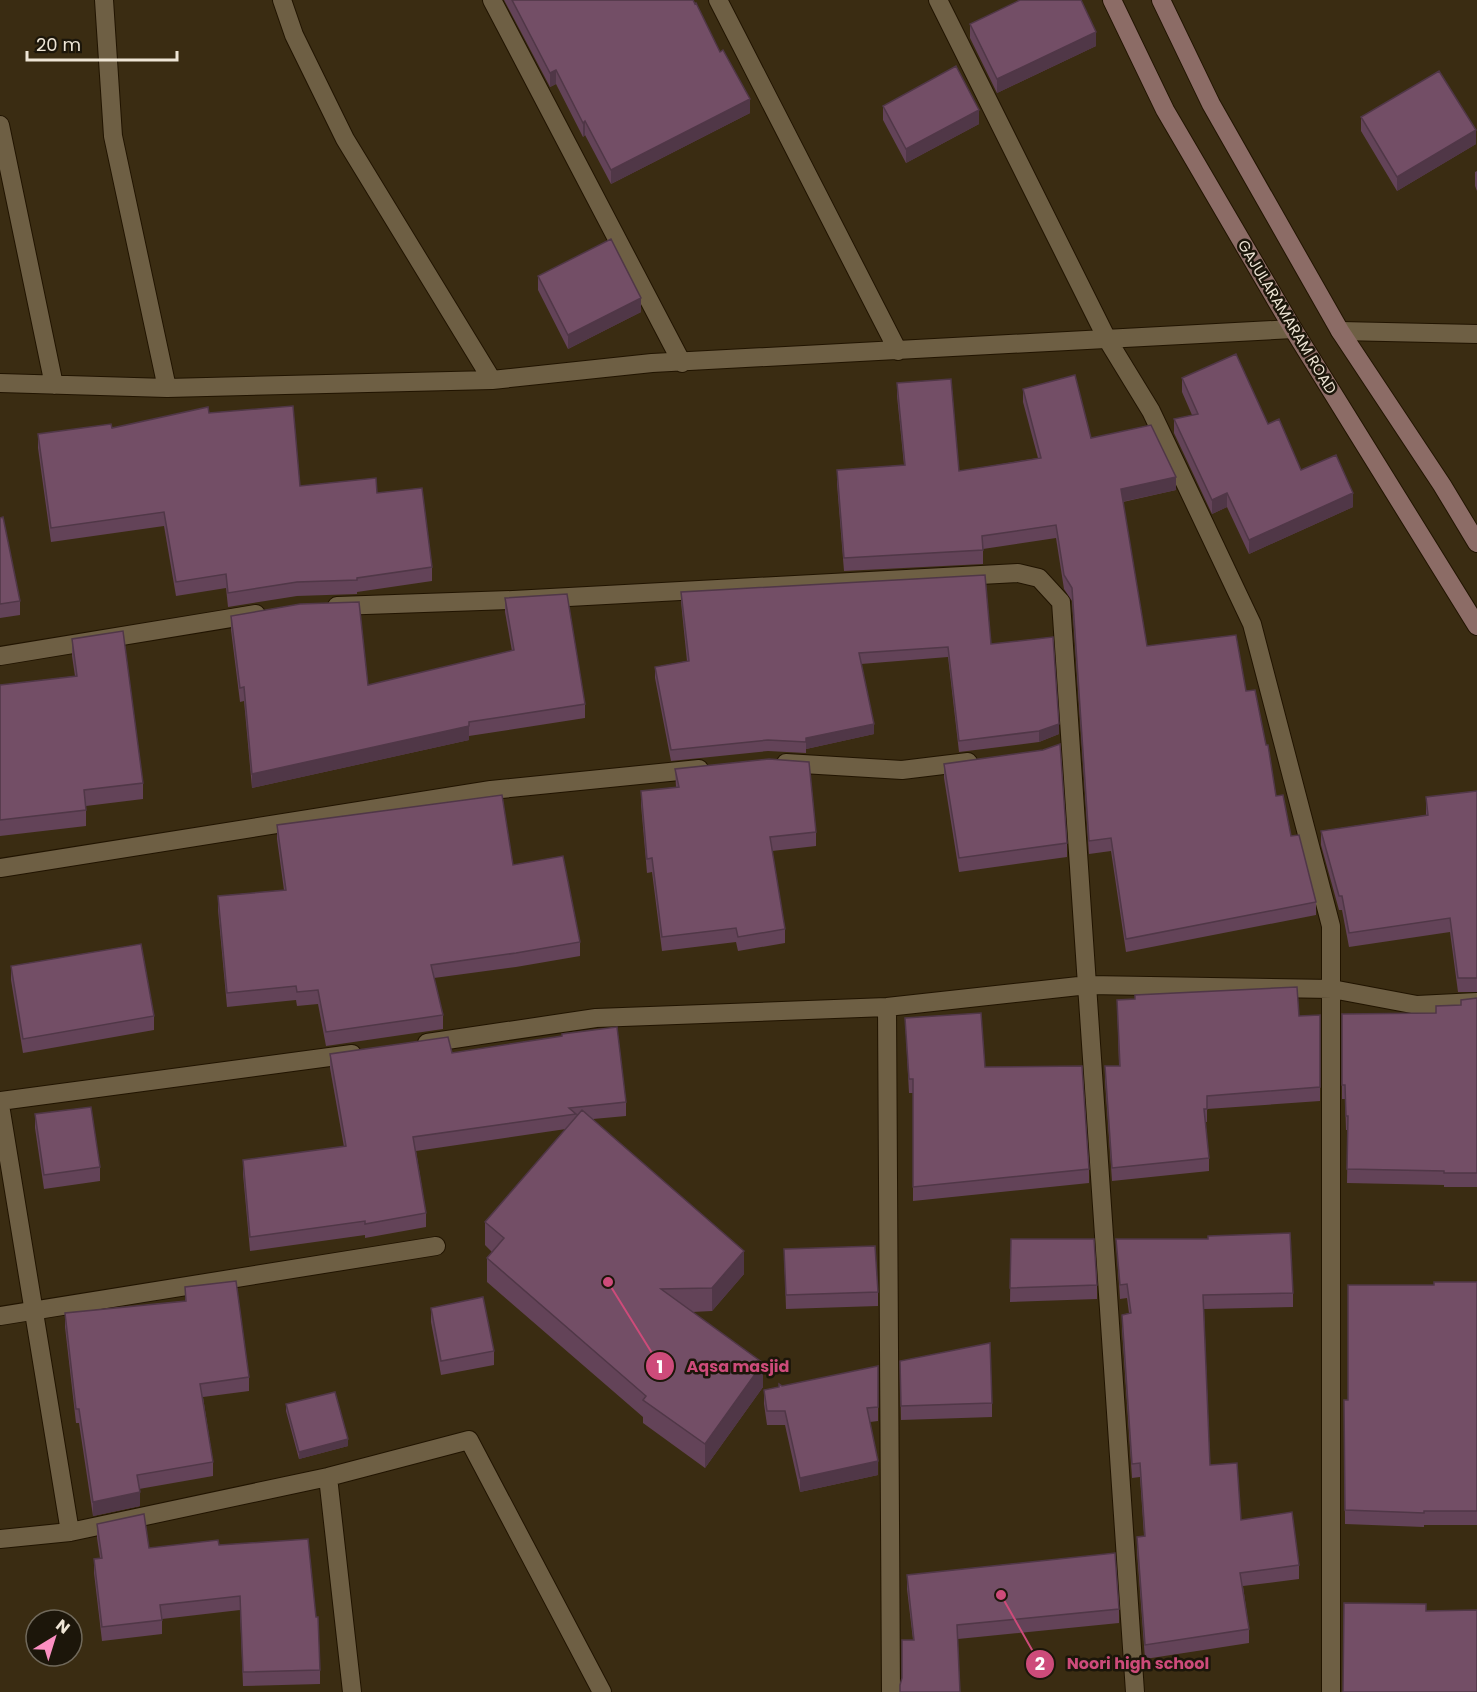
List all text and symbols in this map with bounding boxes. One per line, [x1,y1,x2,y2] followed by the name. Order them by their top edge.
[27,24,177,62] scale bar
[36,32,81,57] text: 20 m
[1233,236,1342,398] street label: GAJULARAMARAM ROAD
[645,1349,801,1383] callout: Aqsa masjid
[657,1354,663,1379] text: 1
[687,1355,789,1378] text: Aqsa masjid
[24,1608,84,1668] north arrow
[51,1614,75,1639] text: N
[1025,1647,1221,1681] callout: Noori high school
[1035,1651,1045,1676] text: 2
[1067,1652,1209,1675] text: Noori high school

